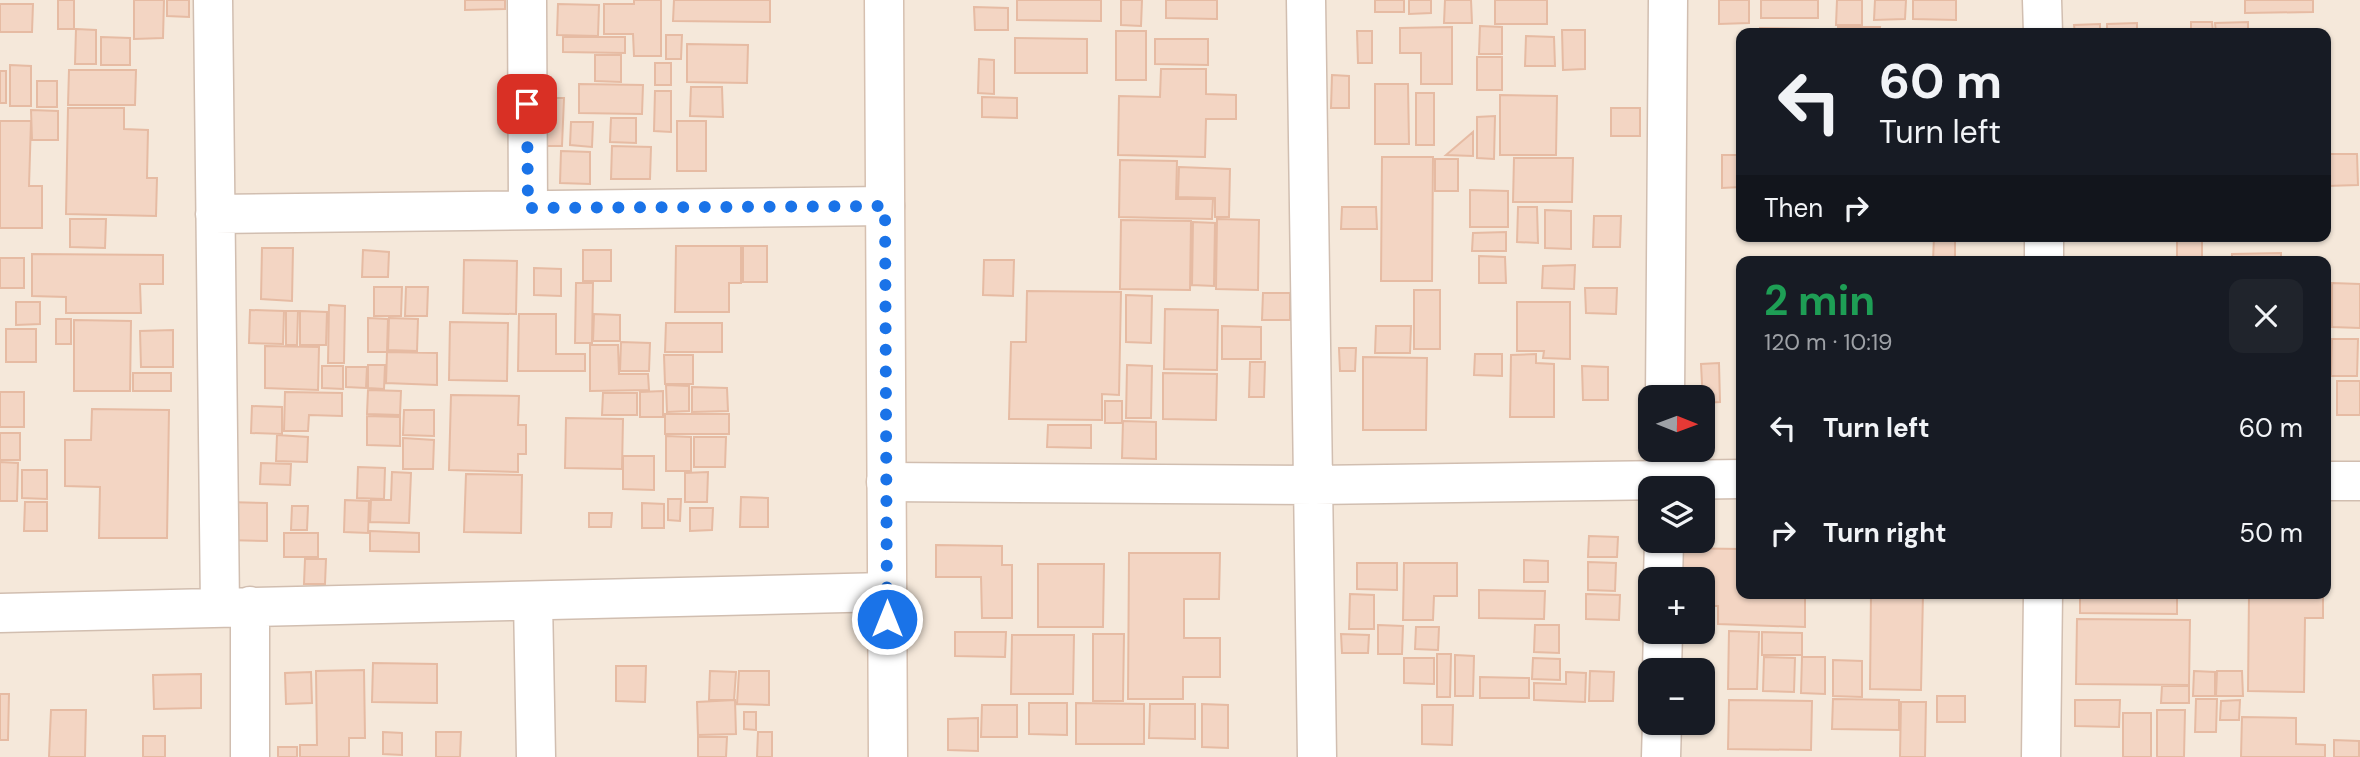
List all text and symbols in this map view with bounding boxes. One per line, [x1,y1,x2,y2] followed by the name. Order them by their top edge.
[1879,49,2002,113] text: 60 m
[1764,56,1855,147] icon: left
[497,74,557,134] pin
[508,85,546,123] icon: arrive
[1879,111,2001,153] text: Turn left
[1837,189,1875,227] icon: right
[1764,191,1823,225] text: Then
[1764,273,1875,328] text: 2 min
[2229,279,2303,353] button: close
[1764,327,1893,357] text: 120 m · 10:19
[1638,385,1715,462] north arrow
[1638,385,1715,735] map controls
[1764,409,1802,447] icon: left
[1823,411,1930,445] text: Turn left
[2239,411,2303,445] text: 60 m
[1638,476,1715,553] button: layers
[1764,514,1802,552] icon: right
[1823,516,1947,550] text: Turn right
[2239,516,2303,550] text: 50 m
[1638,567,1715,644] button: +
[850,582,924,656] position arrow
[1638,658,1715,735] button: −

